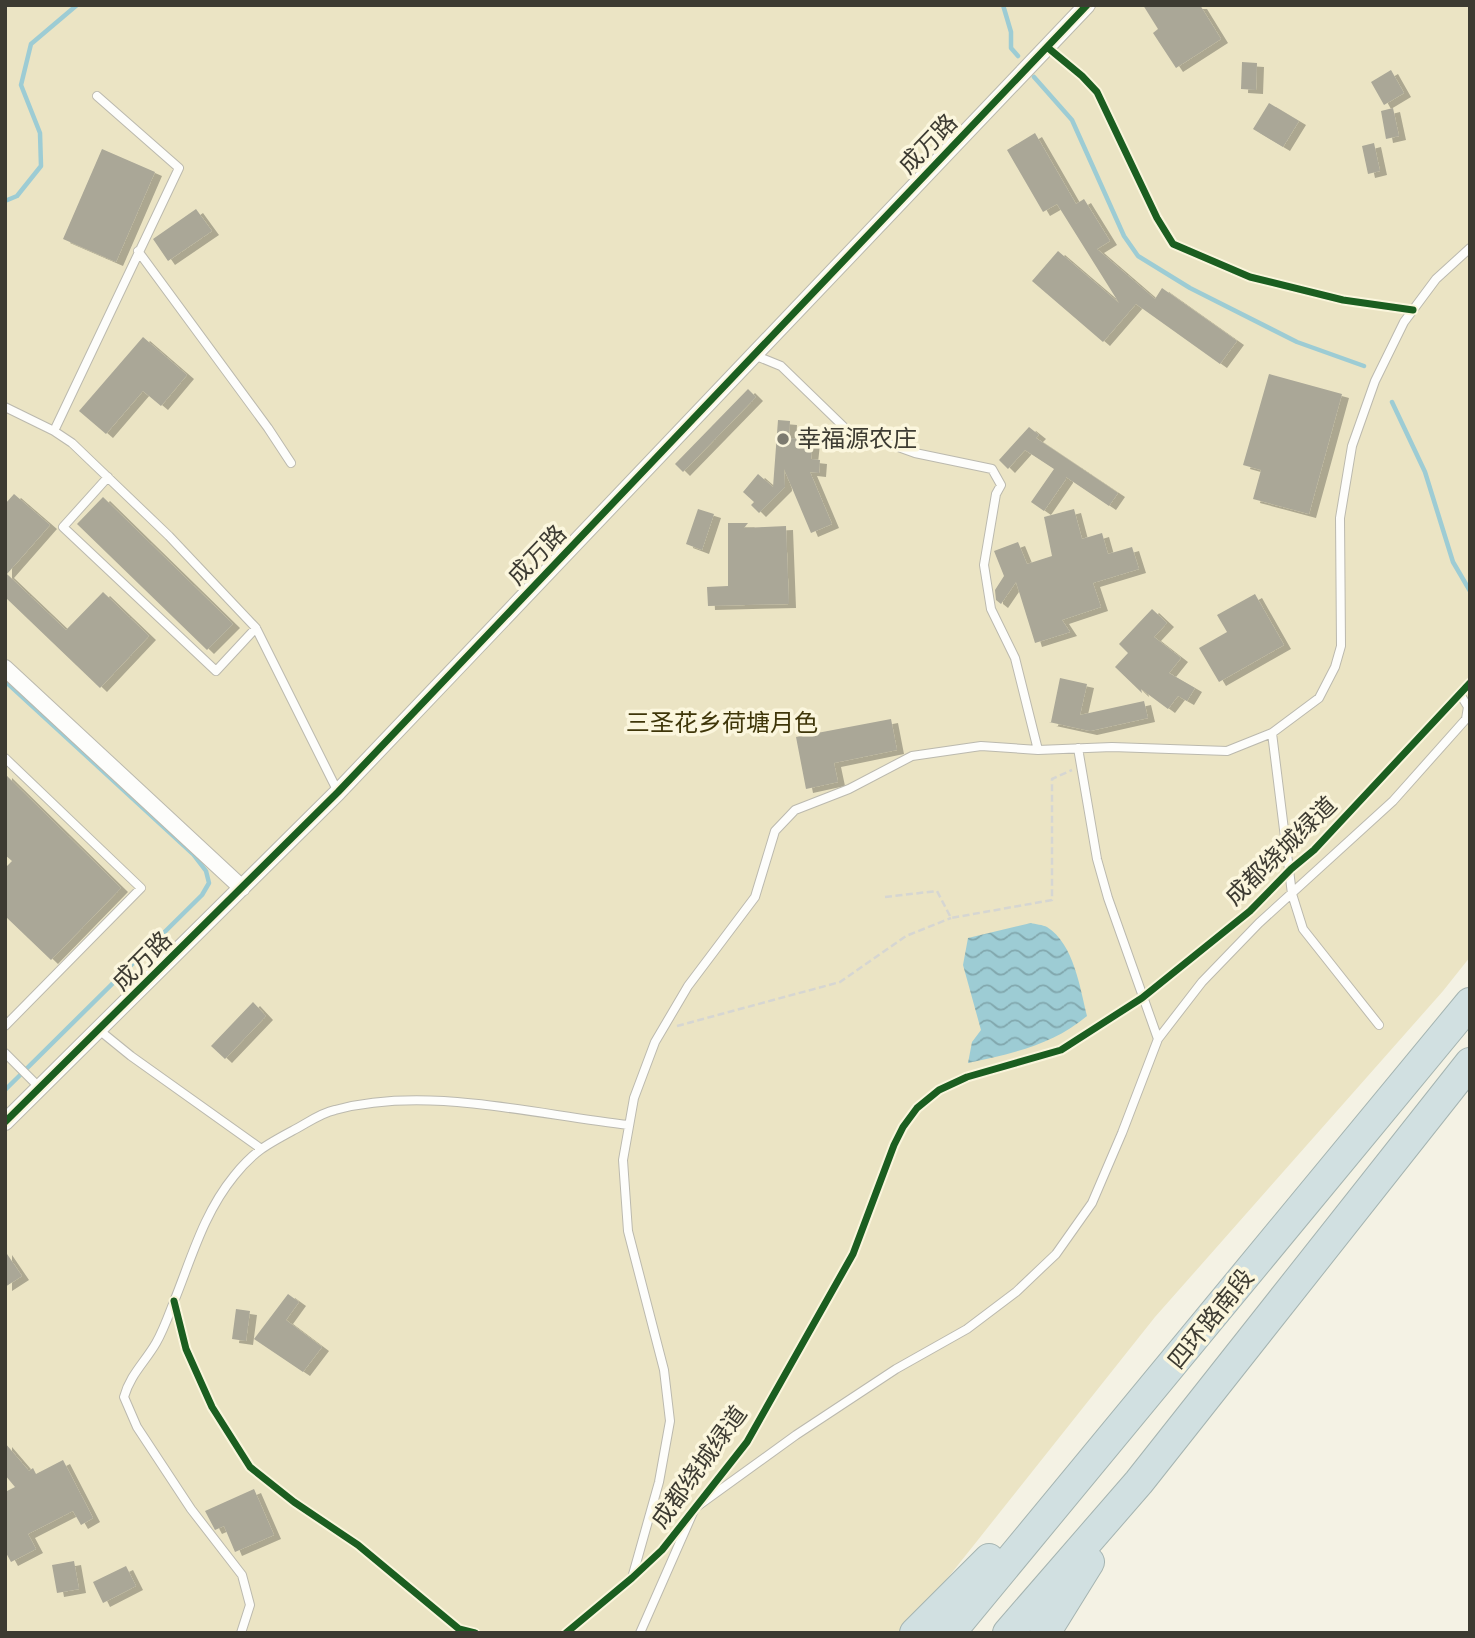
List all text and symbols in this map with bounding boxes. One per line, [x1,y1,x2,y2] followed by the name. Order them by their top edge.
[893,108,963,180] street label: 成万路
[797,425,917,453] place label: 幸福源农庄
[775,431,791,447] marker: 幸福源农庄
[502,519,572,591] street label: 成万路
[626,709,818,737] park label: 三圣花乡荷塘月色
[1219,791,1343,911] street label: 成都绕城绿道
[107,926,177,996] street label: 成万路
[1162,1264,1260,1374] street label: 四环路南段
[645,1401,753,1533] street label: 成都绕城绿道

